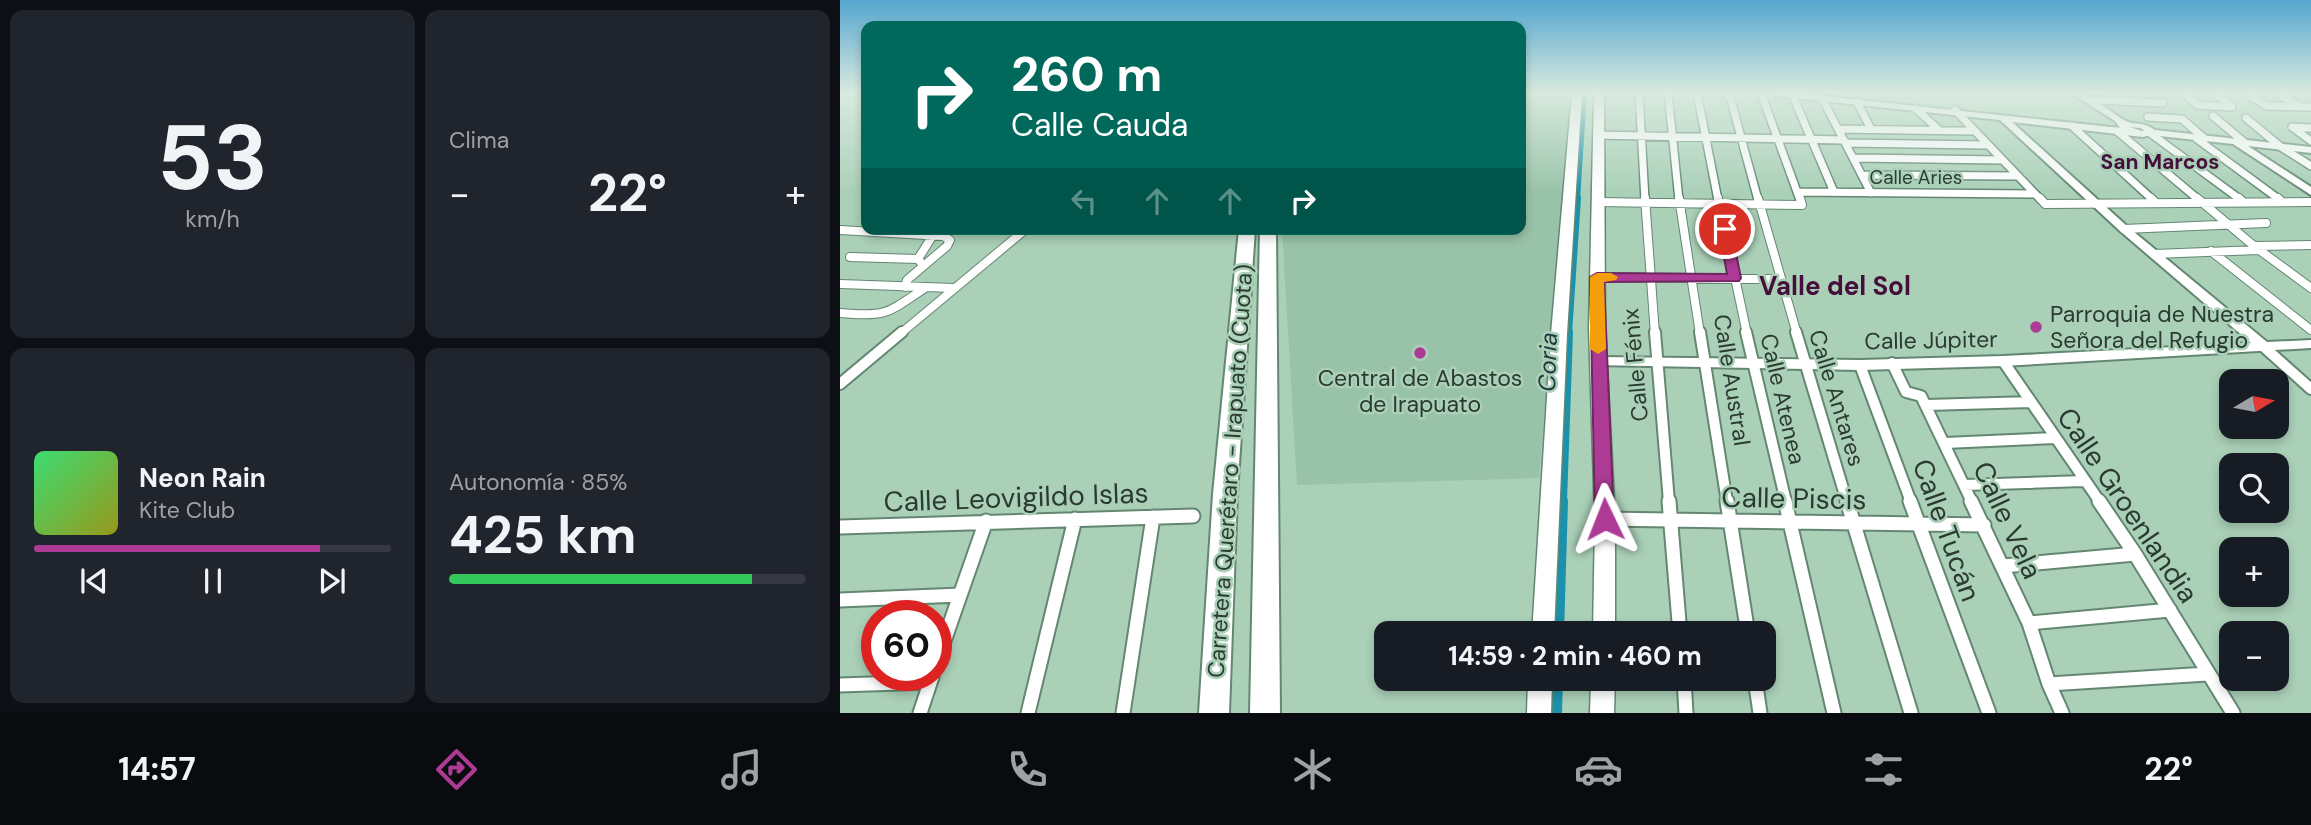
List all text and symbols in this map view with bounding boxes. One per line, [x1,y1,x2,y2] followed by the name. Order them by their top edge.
[1011,42,1162,106] text: 260 m
[896,49,987,140] icon: right
[157,99,268,217] text: 53
[1011,104,1188,146] text: Calle Cauda
[449,125,509,155] text: Clima
[2101,148,2219,176] district label: San Marcos
[588,159,667,227] text: 22°
[1870,165,1962,190] street label: Calle Aries
[449,169,470,219] text: −
[785,169,806,219] text: +
[1065,182,1103,220] icon: left
[1138,182,1176,220] icon: ahead
[1211,182,1249,220] icon: ahead
[1284,182,1322,220] icon: right
[1695,199,1755,259] pin
[185,204,240,234] text: km/h
[1706,210,1744,248] icon: arrive
[1201,263,1259,679] street label: Carretera Querétaro - Irapuato (Cuota)
[1759,269,1911,303] district label: Valle del Sol
[2050,299,2274,355] place label: Parroquia de Nuestra Señora del Refugio
[1615,307,1655,423] street label: Calle Fénix
[1707,312,1757,448] street label: Calle Austral
[2028,319,2044,335] marker: Parroquia de Nuestra Señora del Refugio
[1864,324,1998,356] street label: Calle Júpiter
[1802,326,1872,470] street label: Calle Antares
[1753,331,1813,467] street label: Calle Atenea
[1531,332,1564,392] water label: Coria
[1412,345,1428,361] marker: Central de Abastos de Irapuato
[1318,363,1522,419] place label: Central de Abastos de Irapuato
[2219,369,2289,439] north arrow
[2219,369,2289,691] map controls
[2049,400,2207,610] street label: Calle Groenlandia
[2219,453,2289,523] button: search
[1904,454,1989,606] street label: Calle Tucán
[1964,456,2051,585] street label: Calle Vela
[139,461,266,495] text: Neon Rain
[449,467,627,497] text: Autonomía · 85%
[883,474,1149,521] street label: Calle Leovigildo Islas
[1721,479,1867,518] street label: Calle Piscis
[1568,482,1642,556] position arrow
[139,495,235,525] text: Kite Club
[449,501,636,569] text: 425 km
[2219,537,2289,607] button: +
[75,562,113,600] icon: previous
[194,562,232,600] icon: pause
[313,562,351,600] icon: next
[861,600,952,691] speed limit sign: 60
[2219,621,2289,691] button: −
[1448,639,1702,673] text: 14:59 · 2 min · 460 m
[432,745,481,794] icon: directions
[717,745,766,794] icon: music
[1003,745,1052,794] icon: phone
[1288,745,1337,794] icon: climate
[1574,745,1623,794] icon: car
[1859,745,1908,794] icon: filters
[118,748,196,790] text: 14:57
[2144,748,2193,790] text: 22°

